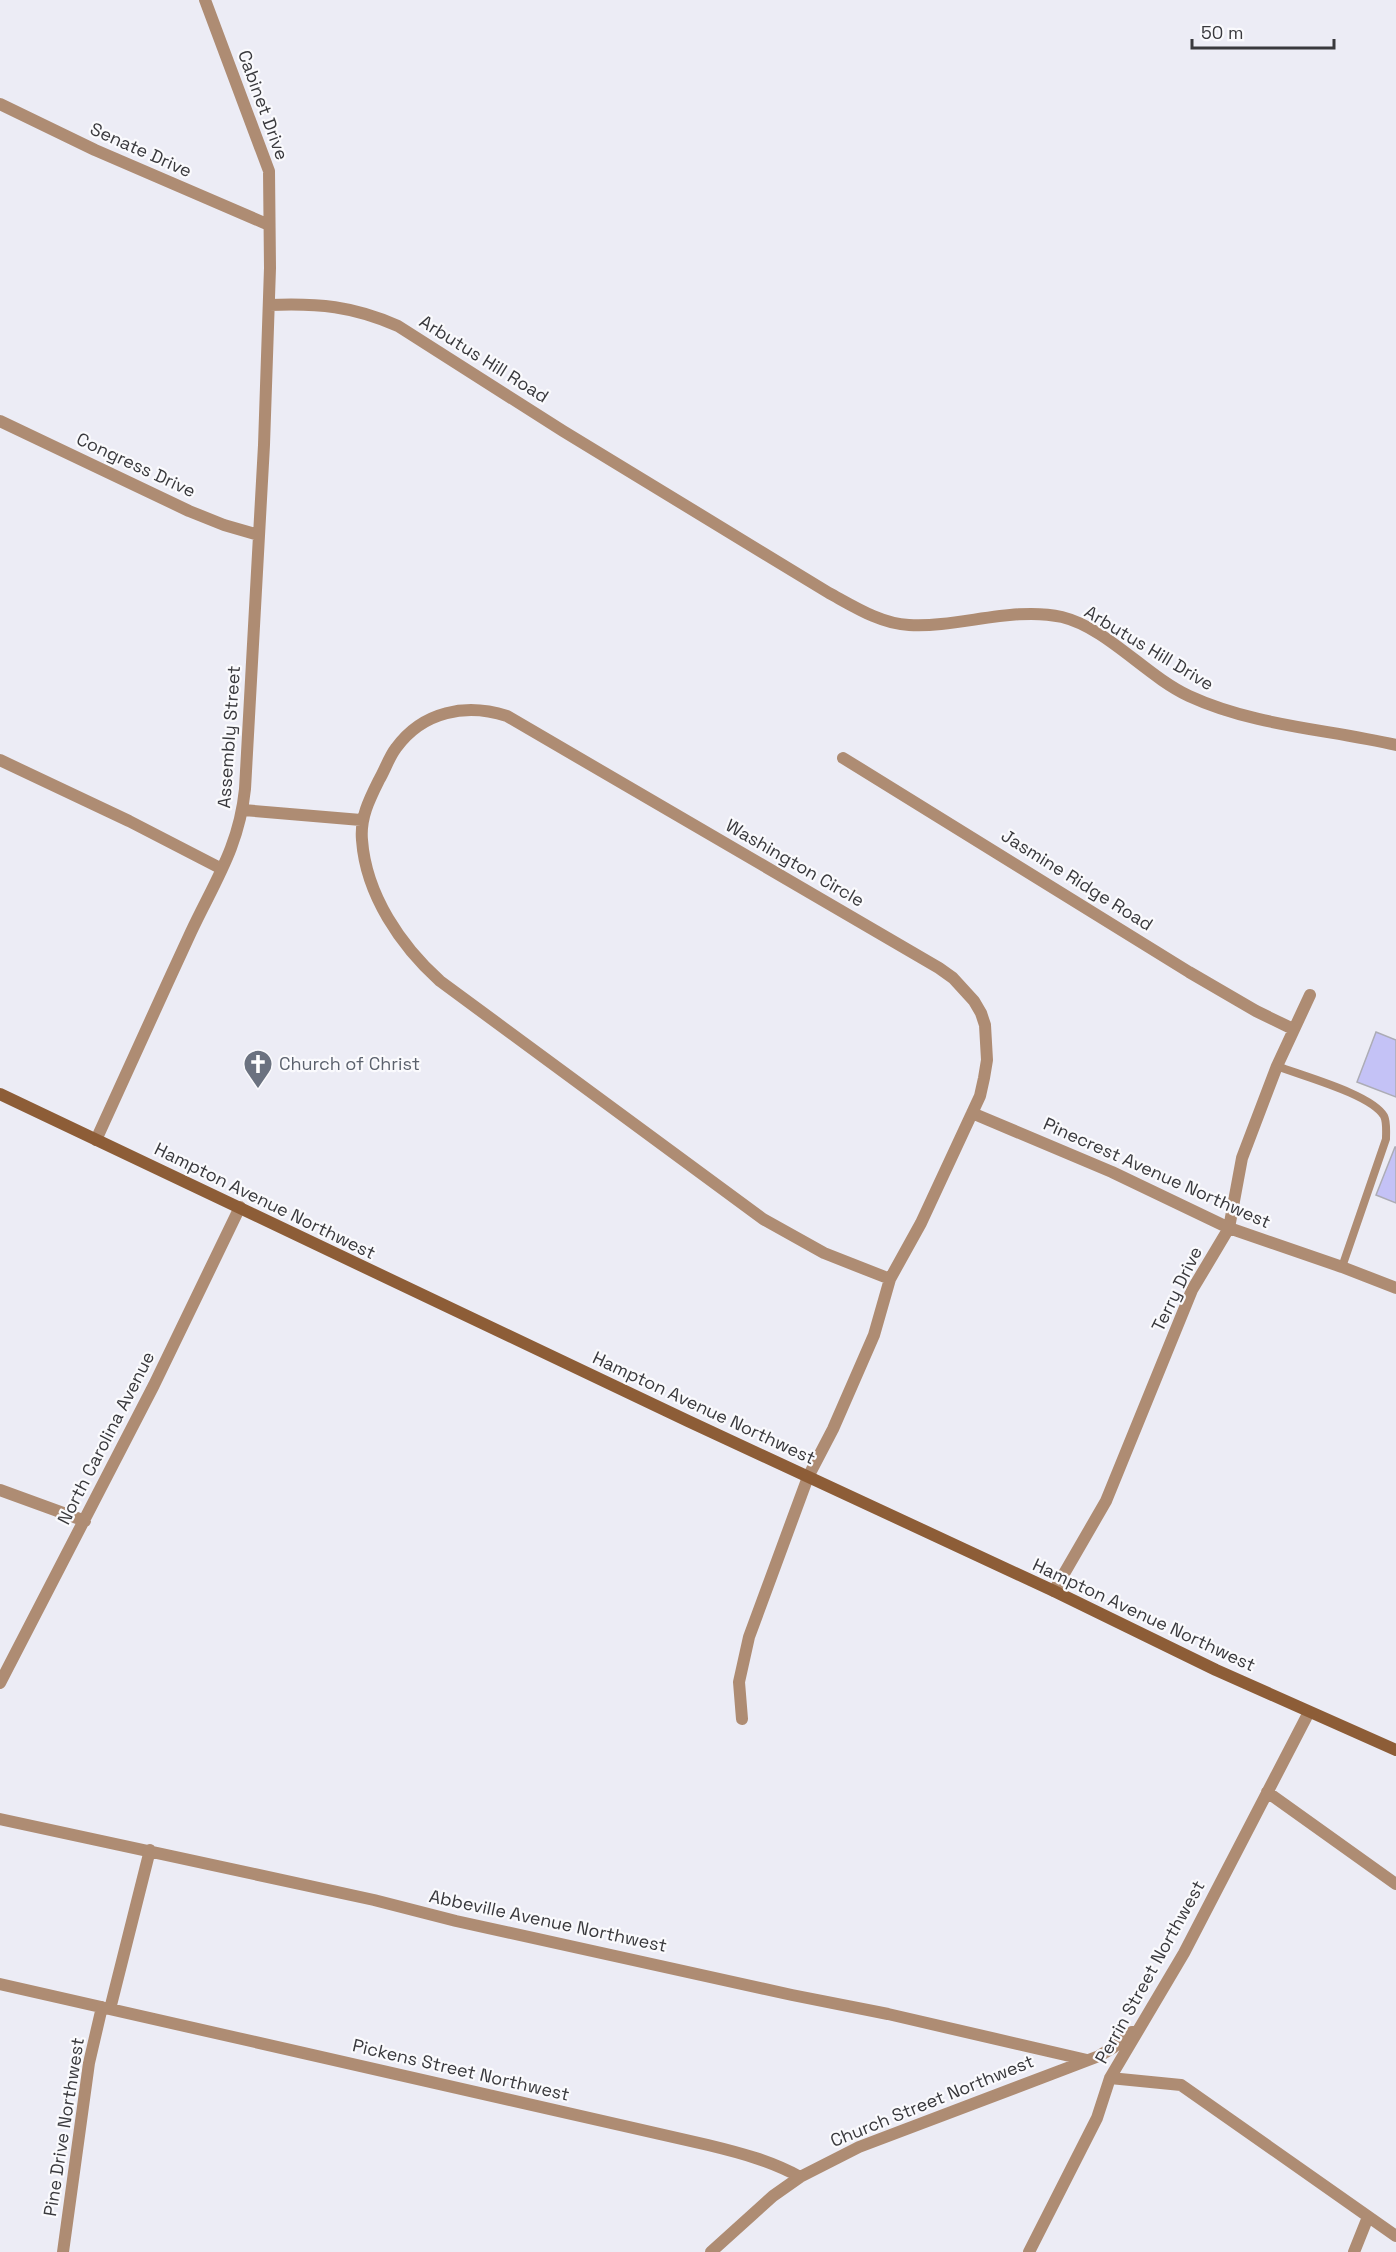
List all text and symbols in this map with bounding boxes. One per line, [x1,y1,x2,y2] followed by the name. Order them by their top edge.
[1192,12,1334,50] scale bar
[1201,21,1243,44] text: 50 m
[233,47,294,163] street label: Cabinet Drive
[87,117,196,182] street label: Senate Drive
[415,310,553,408] street label: Arbutus Hill Road
[73,427,200,502] street label: Congress Drive
[1080,600,1218,695] street label: Arbutus Hill Drive
[212,665,245,809] street label: Assembly Street
[722,814,869,912] street label: Washington Circle
[997,824,1157,936] street label: Jasmine Ridge Road
[242,1048,274,1090] church icon: Church of Christ
[279,1052,420,1075] place label: Church of Christ
[1040,1112,1274,1233] street label: Pinecrest Avenue Northwest
[151,1137,380,1264] street label: Hampton Avenue Northwest
[1146,1242,1207,1335] street label: Terry Drive
[589,1346,819,1469] street label: Hampton Avenue Northwest
[52,1347,159,1528] street label: North Carolina Avenue
[1029,1553,1259,1676] street label: Hampton Avenue Northwest
[1090,1876,1210,2067] street label: Perrin Street Northwest
[427,1884,669,1957] street label: Abbeville Avenue Northwest
[350,2033,572,2106] street label: Pickens Street Northwest
[38,2036,89,2218] street label: Pine Drive Northwest
[827,2049,1037,2152] street label: Church Street Northwest

